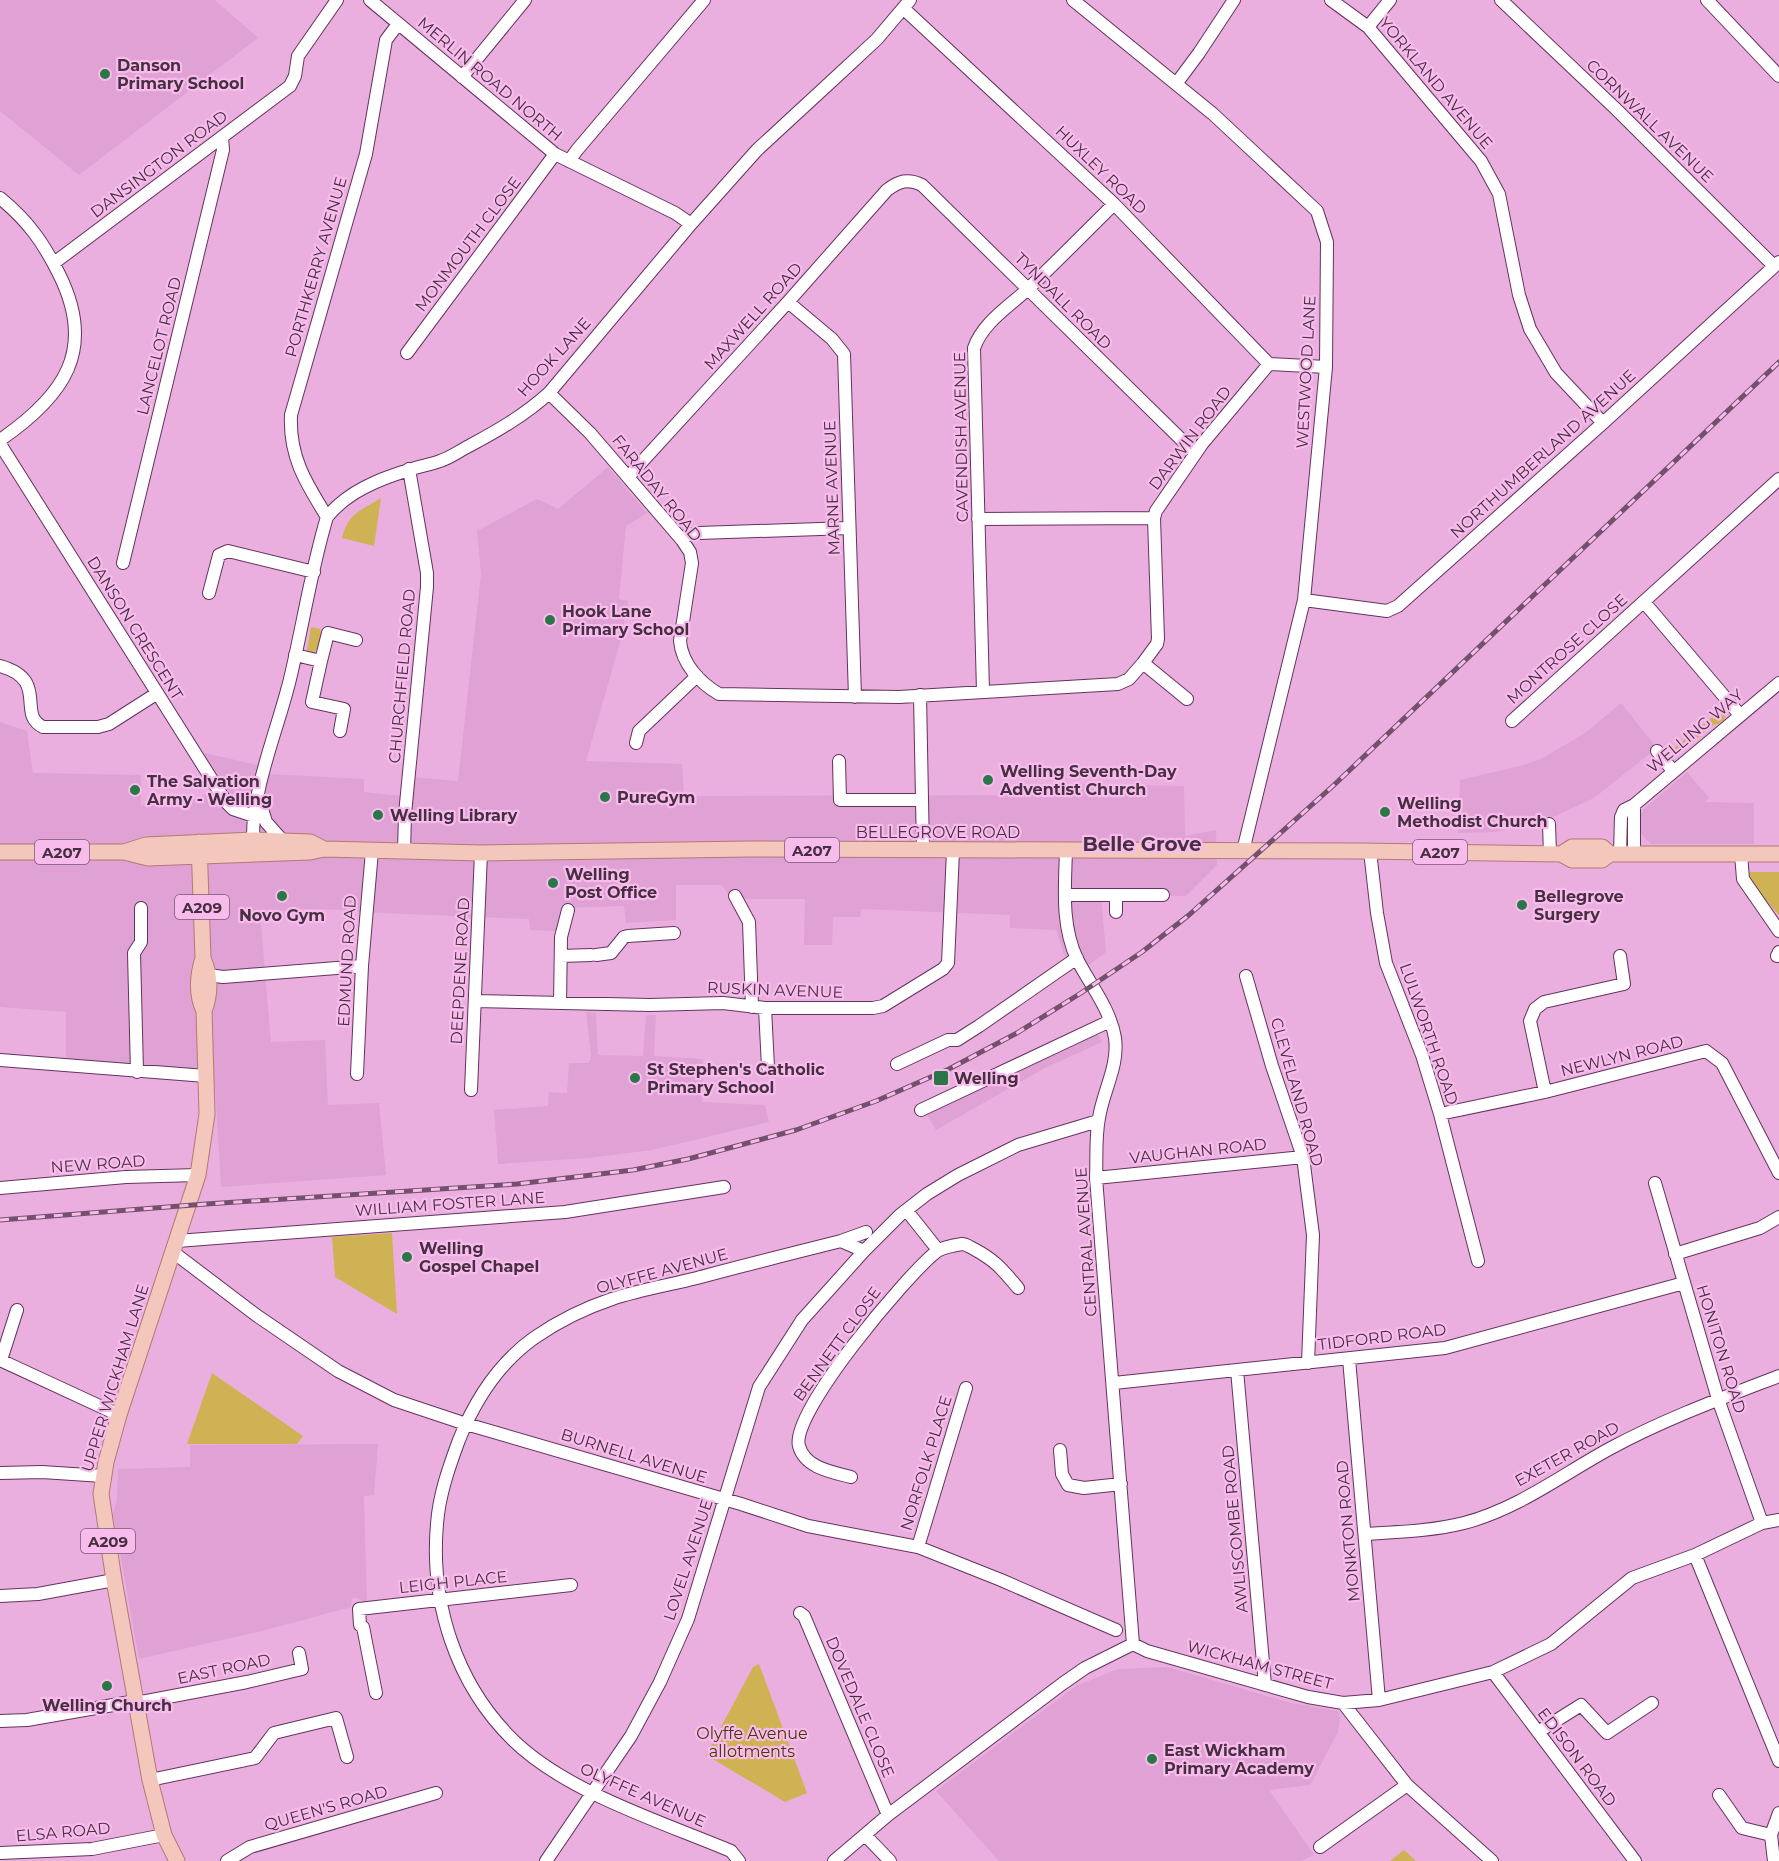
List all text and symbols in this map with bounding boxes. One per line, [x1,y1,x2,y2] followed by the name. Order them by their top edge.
[414,13,566,145] street label: MERLIN ROAD NORTH
[1375,13,1497,153] street label: YORKLAND AVENUE
[1583,55,1717,187] street label: CORNWALL AVENUE
[117,56,244,93] place label: Danson Primary School
[98,67,112,81] marker: Danson Primary School
[87,106,231,222] street label: DANSINGTON ROAD
[1051,122,1151,218] street label: HUXLEY ROAD
[411,173,525,315] street label: MONMOUTH CLOSE
[281,175,351,359] street label: PORTHKERRY AVENUE
[1011,249,1115,353] street label: TYNDALL ROAD
[700,259,806,373] street label: MAXWELL ROAD
[133,275,185,417] street label: LANCELOT ROAD
[1293,295,1319,449] street label: WESTWOOD LANE
[513,313,595,401] street label: HOOK LANE
[950,352,972,522] street label: CAVENDISH AVENUE
[1447,366,1639,542] street label: NORTHUMBERLAND AVENUE
[1145,382,1235,494] street label: DARWIN ROAD
[820,420,844,556] street label: MARNE AVENUE
[608,431,706,545] street label: FARADAY ROAD
[83,553,187,704] street label: DANSON CRESCENT
[385,588,419,764] street label: CHURCHFIELD ROAD
[1503,590,1631,708] street label: MONTROSE CLOSE
[562,602,689,639] place label: Hook Lane Primary School
[543,613,557,627] marker: Hook Lane Primary School
[1643,685,1748,777] street label: WELLING WAY
[999,762,1177,799] place label: Welling Seventh-Day Adventist Church
[146,772,272,809] place label: The Salvation Army - Welling
[981,773,995,787] marker: Welling Seventh-Day Adventist Church
[128,783,142,797] marker: The Salvation Army - Welling
[617,788,695,807] place label: PureGym
[598,790,612,804] marker: PureGym
[1397,794,1548,831] place label: Welling Methodist Church
[1378,805,1392,819] marker: Welling Methodist Church
[390,806,518,825] place label: Welling Library
[371,808,385,822] marker: Welling Library
[856,823,1020,842] street label: BELLEGROVE ROAD
[1082,832,1202,856] district label: Belle Grove
[785,838,839,862] road number: A207
[35,840,89,864] road number: A207
[1413,840,1467,864] road number: A207
[565,865,657,902] place label: Welling Post Office
[546,876,560,890] marker: Welling Post Office
[1534,887,1624,924] place label: Bellegrove Surgery
[275,889,289,903] marker: Novo Gym
[175,895,229,919] road number: A209
[334,895,360,1027] street label: EDMUND ROAD
[447,897,473,1045] street label: DEEPDENE ROAD
[1515,898,1529,912] marker: Bellegrove Surgery
[239,906,325,925] place label: Novo Gym
[1396,961,1462,1107] street label: LULWORTH ROAD
[707,978,843,1002] street label: RUSKIN AVENUE
[1267,1015,1327,1169] street label: CLEVELAND ROAD
[1559,1032,1685,1080] street label: NEWLYN ROAD
[647,1060,825,1097] place label: St Stephen's Catholic Primary School
[932,1069,950,1087] marker: Welling
[954,1069,1019,1088] place label: Welling
[628,1071,642,1085] marker: St Stephen's Catholic Primary School
[1128,1134,1268,1168] street label: VAUGHAN ROAD
[50,1151,146,1177] street label: NEW ROAD
[1071,1167,1101,1317] street label: CENTRAL AVENUE
[354,1188,546,1220] street label: WILLIAM FOSTER LANE
[419,1239,539,1276] place label: Welling Gospel Chapel
[594,1244,730,1298] street label: OLYFFE AVENUE
[400,1250,414,1264] marker: Welling Gospel Chapel
[77,1282,153,1474] street label: UPPER WICKHAM LANE
[1692,1282,1750,1416] street label: HONITON ROAD
[789,1283,885,1405] street label: BENNETT CLOSE
[1317,1320,1447,1354] street label: TIDFORD ROAD
[896,1393,956,1533] street label: NORFOLK PLACE
[1511,1417,1623,1491] street label: EXETER ROAD
[559,1425,709,1487] street label: BURNELL AVENUE
[1218,1444,1252,1614] street label: AWLISCOMBE ROAD
[1332,1460,1364,1602] street label: MONKTON ROAD
[659,1497,717,1623] street label: LOVEL AVENUE
[81,1529,135,1553] road number: A209
[398,1567,508,1597] street label: LEIGH PLACE
[822,1634,898,1780] street label: DOVEDALE CLOSE
[1185,1636,1336,1694] street label: WICKHAM STREET
[176,1650,272,1688] street label: EAST ROAD
[100,1679,114,1693] marker: Welling Church
[42,1696,172,1715] place label: Welling Church
[1534,1704,1620,1810] street label: EDISON ROAD
[696,1724,808,1761] park label: Olyffe Avenue allotments
[1164,1741,1314,1778] place label: East Wickham Primary Academy
[1145,1752,1159,1766] marker: East Wickham Primary Academy
[577,1759,709,1831] street label: OLYFFE AVENUE
[262,1781,390,1835] street label: QUEEN'S ROAD
[15,1818,111,1846] street label: ELSA ROAD

